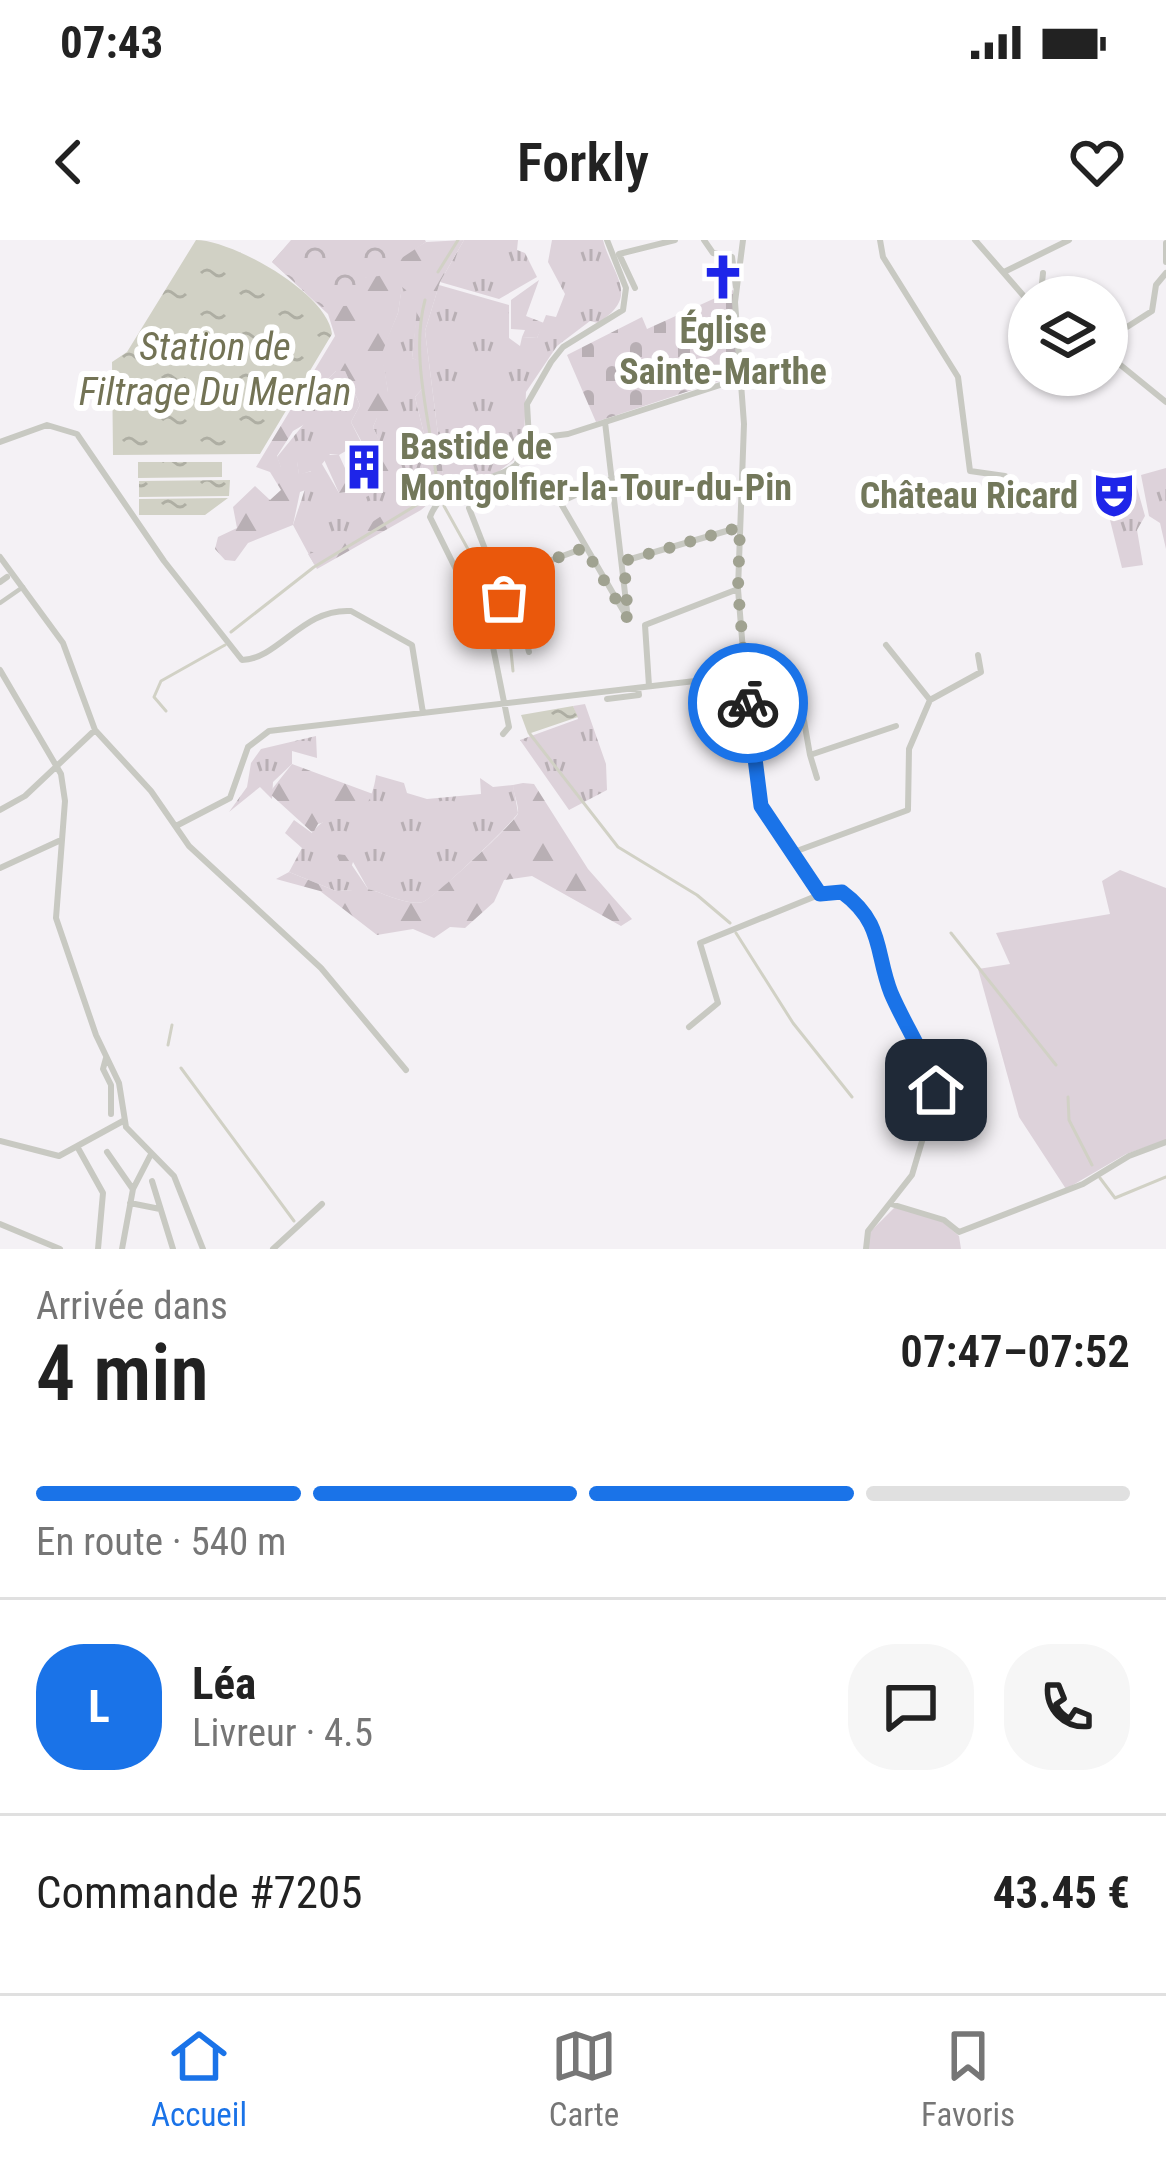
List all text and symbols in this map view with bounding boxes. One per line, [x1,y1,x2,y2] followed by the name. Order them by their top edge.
[60,16,163,69] text: 07:43
[36,129,102,195] icon: back
[1064,129,1130,195] icon: heart
[517,131,649,194] text: Forkly
[698,252,748,302] church icon: Église Sainte-Marthe
[1008,276,1128,396] map controls
[1008,276,1128,396] button: layers
[619,309,827,393] place label: Église Sainte-Marthe
[79,324,351,415] water label: Station de Filtrage Du Merlan
[400,426,792,509] place label: Bastide de Montgolfier-la-Tour-du-Pin
[339,442,389,492] building icon: Bastide de Montgolfier-la-Tour-du-Pin
[1089,470,1139,520] theatre icon: Château Ricard
[860,475,1078,517] place label: Château Ricard
[453,547,555,649] pin
[471,565,537,631] icon: bag
[688,643,808,763] courier
[715,670,781,736] icon: bike
[885,1039,987,1141] pin
[903,1057,969,1123] icon: home
[36,1283,228,1329] text: Arrivée dans
[900,1325,1130,1378] text: 07:47–07:52
[36,1328,209,1419] text: 4 min
[36,1519,286,1565] text: En route · 540 m
[848,1644,974,1770] button: chat
[1004,1644,1130,1770] button: phone
[192,1657,256,1710] text: Léa
[88,1680,110,1733] text: L
[192,1710,373,1756] text: Livreur · 4.5
[36,1866,362,1919] text: Commande #7205
[993,1866,1130,1919] text: 43.45 €
[151,2023,247,2134] tab: Accueil
[549,2023,619,2134] tab: Carte
[921,2023,1015,2134] tab: Favoris

